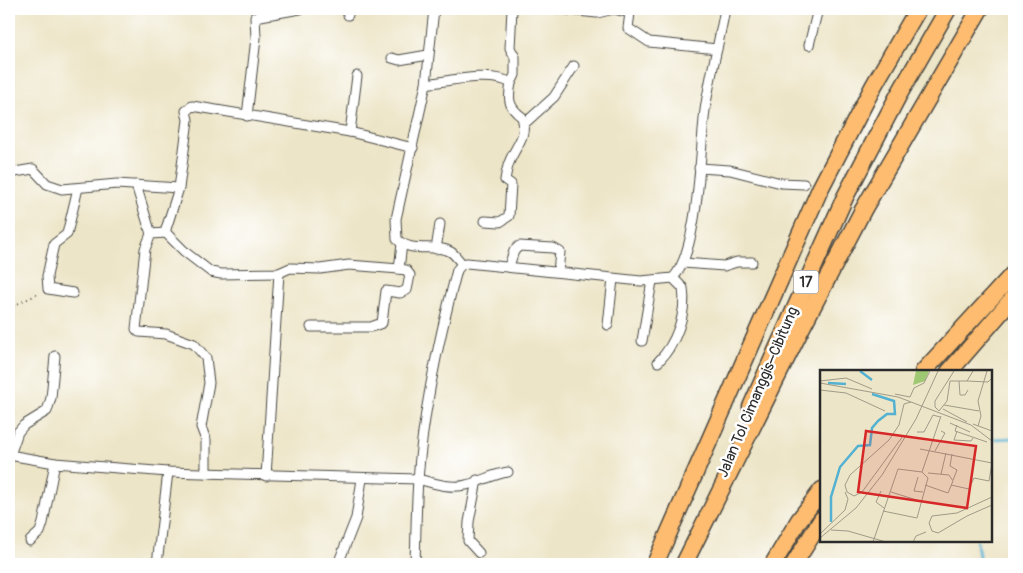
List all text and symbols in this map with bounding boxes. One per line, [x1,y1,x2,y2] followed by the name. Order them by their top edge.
[794,270,818,294] road number: 17
[713,304,803,480] street label: Jalan Tol Cimanggis–Cibitung
[820,370,993,543] inset map

